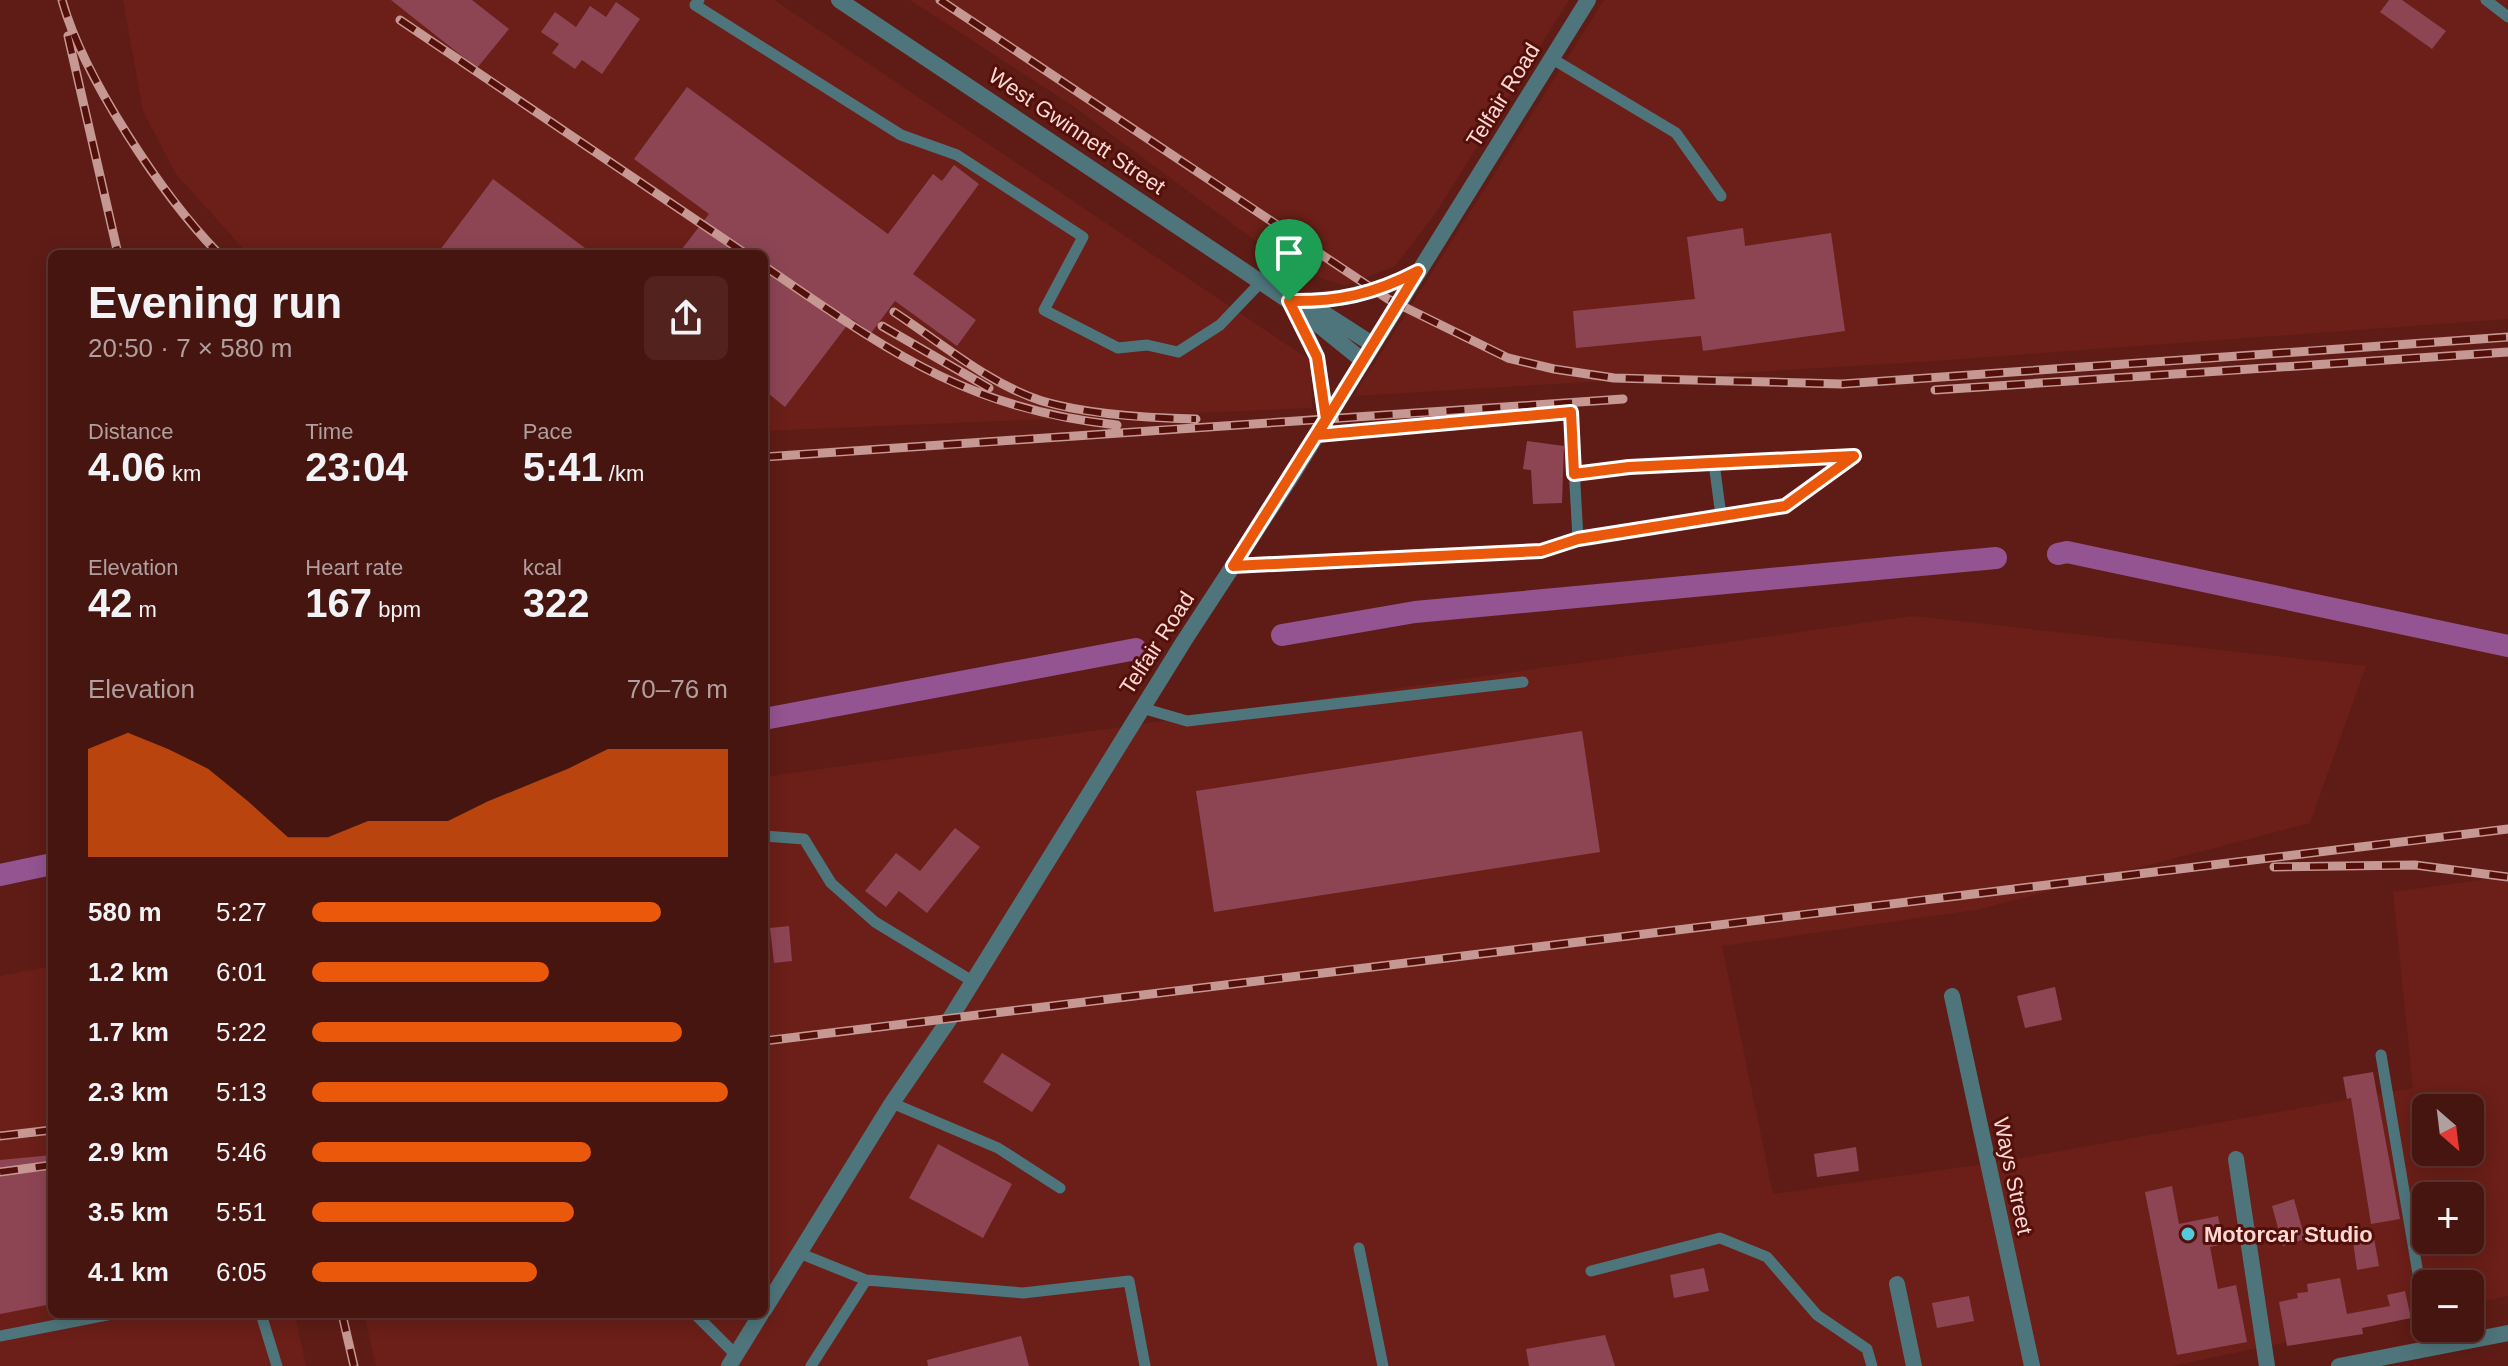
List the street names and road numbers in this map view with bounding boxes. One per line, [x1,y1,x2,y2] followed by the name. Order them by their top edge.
[1461,39,1545,151] street label: Telfair Road
[984,63,1170,199] street label: West Gwinnett Street
[1115,587,1199,699] street label: Telfair Road
[1988,1115,2038,1237] street label: Ways Street

